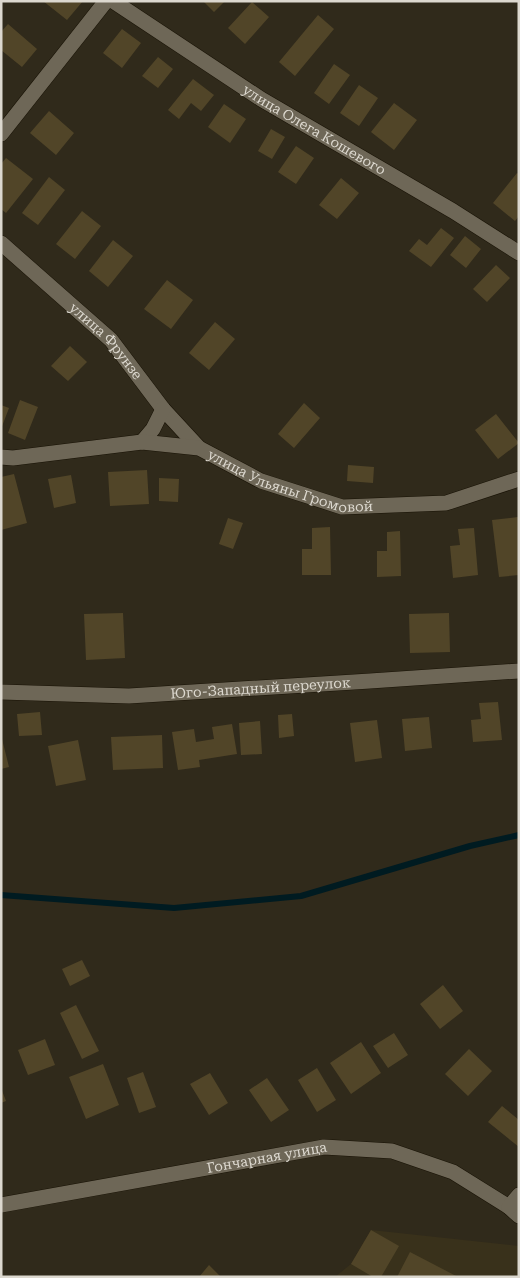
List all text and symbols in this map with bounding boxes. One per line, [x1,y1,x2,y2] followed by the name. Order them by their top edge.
[240,81,389,178] street label: улица Олега Кошевого
[66,299,146,383] street label: улица Фрунзе
[205,446,373,515] street label: улица Ульяны Громовой
[170,674,351,701] street label: Юго-Западный переулок
[206,1139,328,1176] street label: Гончарная улица

